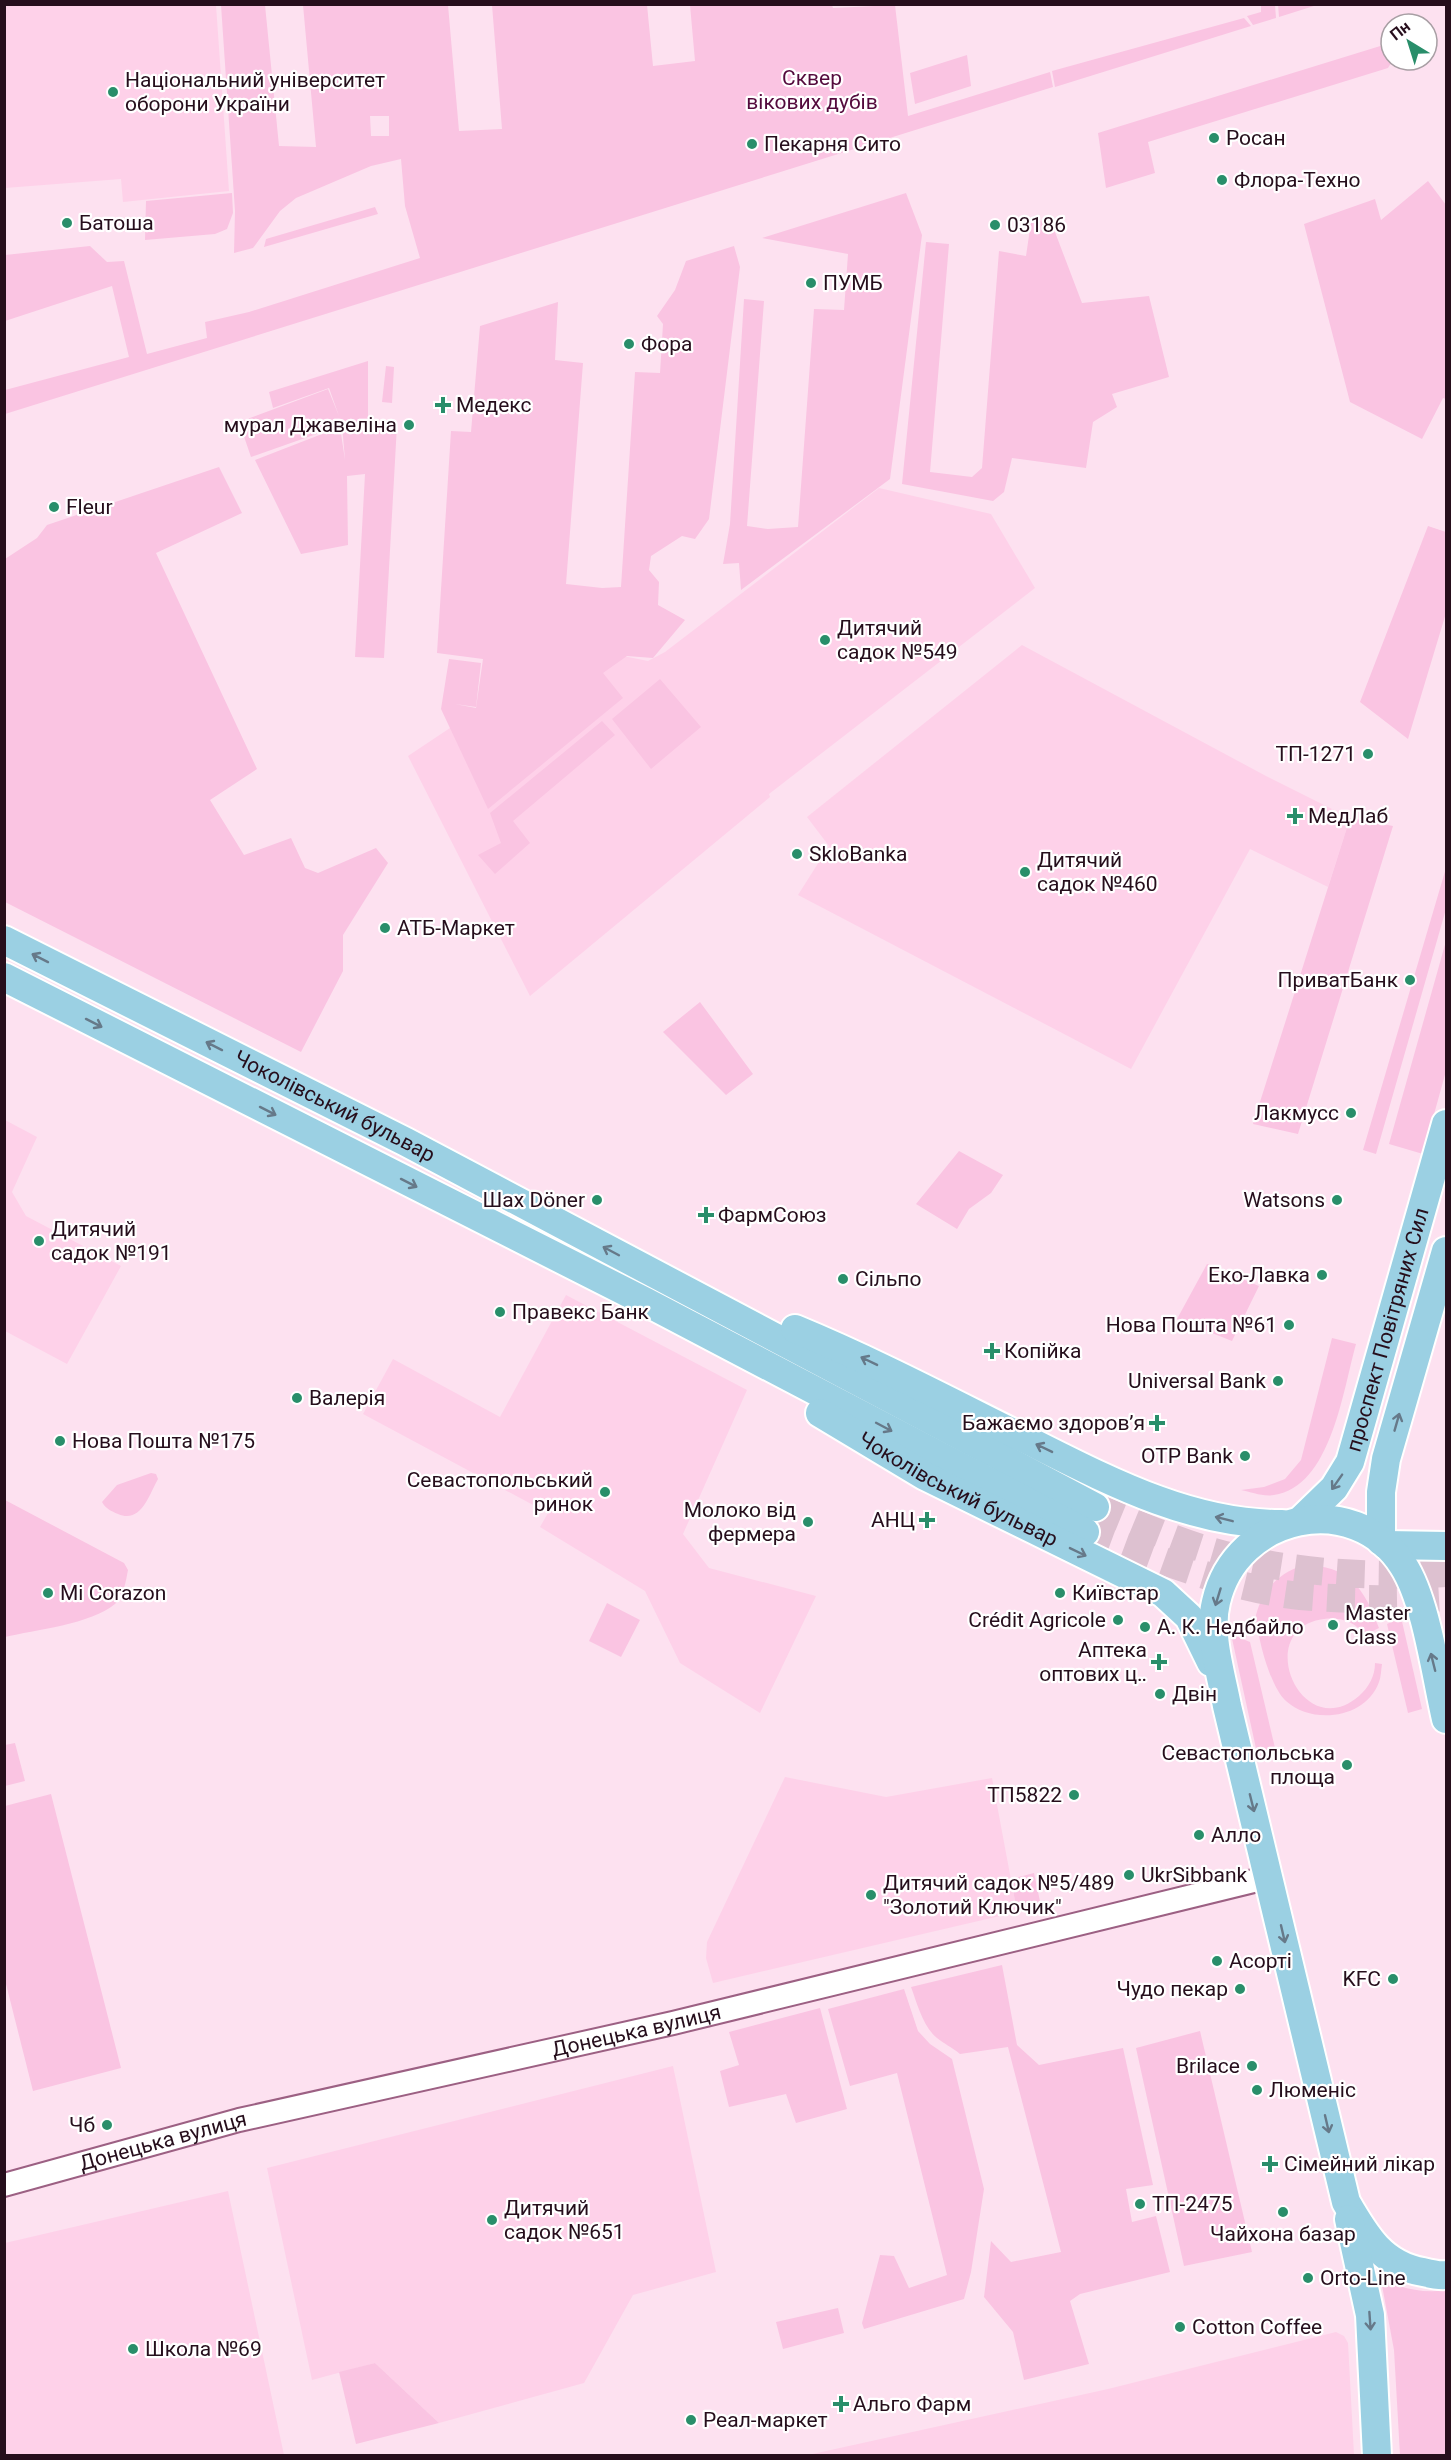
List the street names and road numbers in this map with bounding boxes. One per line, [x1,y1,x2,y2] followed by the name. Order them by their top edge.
[230,1046,439,1167] street label: Чоколівський бульвар
[1342,1205,1434,1454] street label: проспект Повітряних Сил
[854,1427,1062,1551] street label: Чоколівський бульвар
[549,2000,723,2062] street label: Донецька вулиця
[77,2107,249,2176] street label: Донецька вулиця

